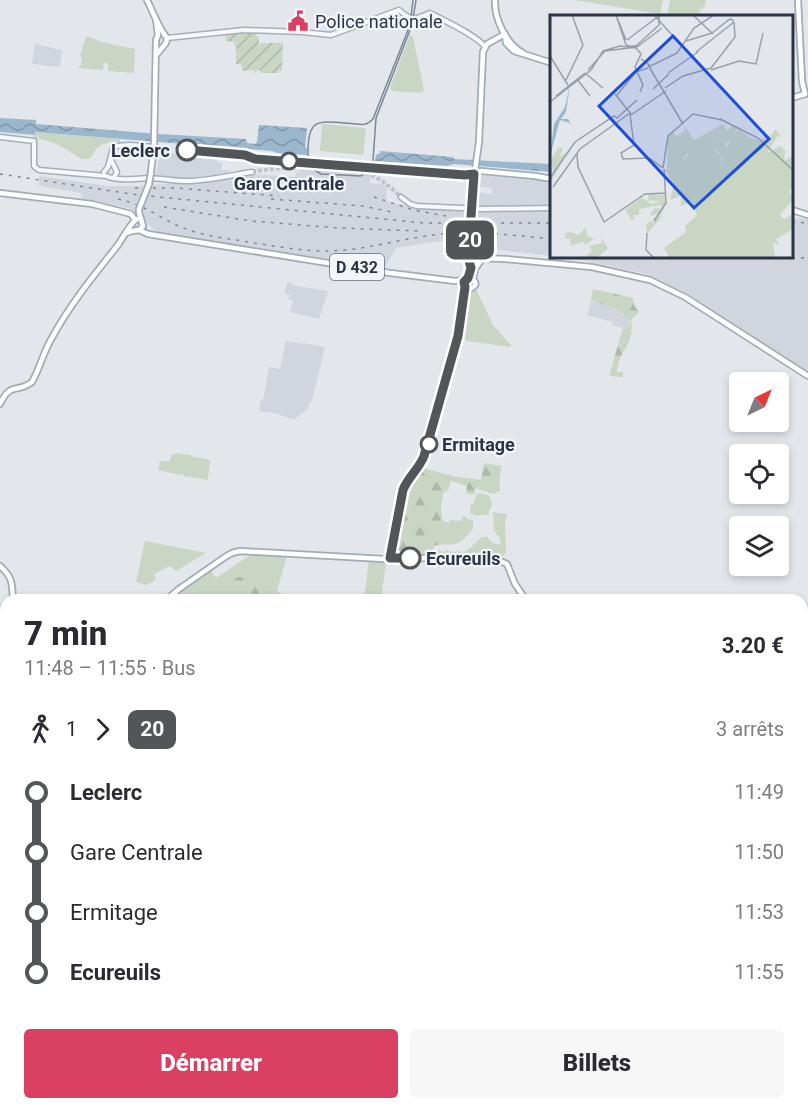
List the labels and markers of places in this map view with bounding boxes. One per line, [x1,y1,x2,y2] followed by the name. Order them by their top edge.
[286,9,310,33] public building icon: Police nationale
[315,11,443,32] place label: Police nationale
[176,139,198,161] marker: Leclerc
[111,140,170,161] place label: Leclerc
[280,152,298,170] marker: Gare Centrale
[234,173,345,194] place label: Gare Centrale
[442,434,515,455] place label: Ermitage
[420,435,438,453] marker: Ermitage
[399,547,421,569] marker: Ecureuils
[426,548,500,569] place label: Ecureuils

